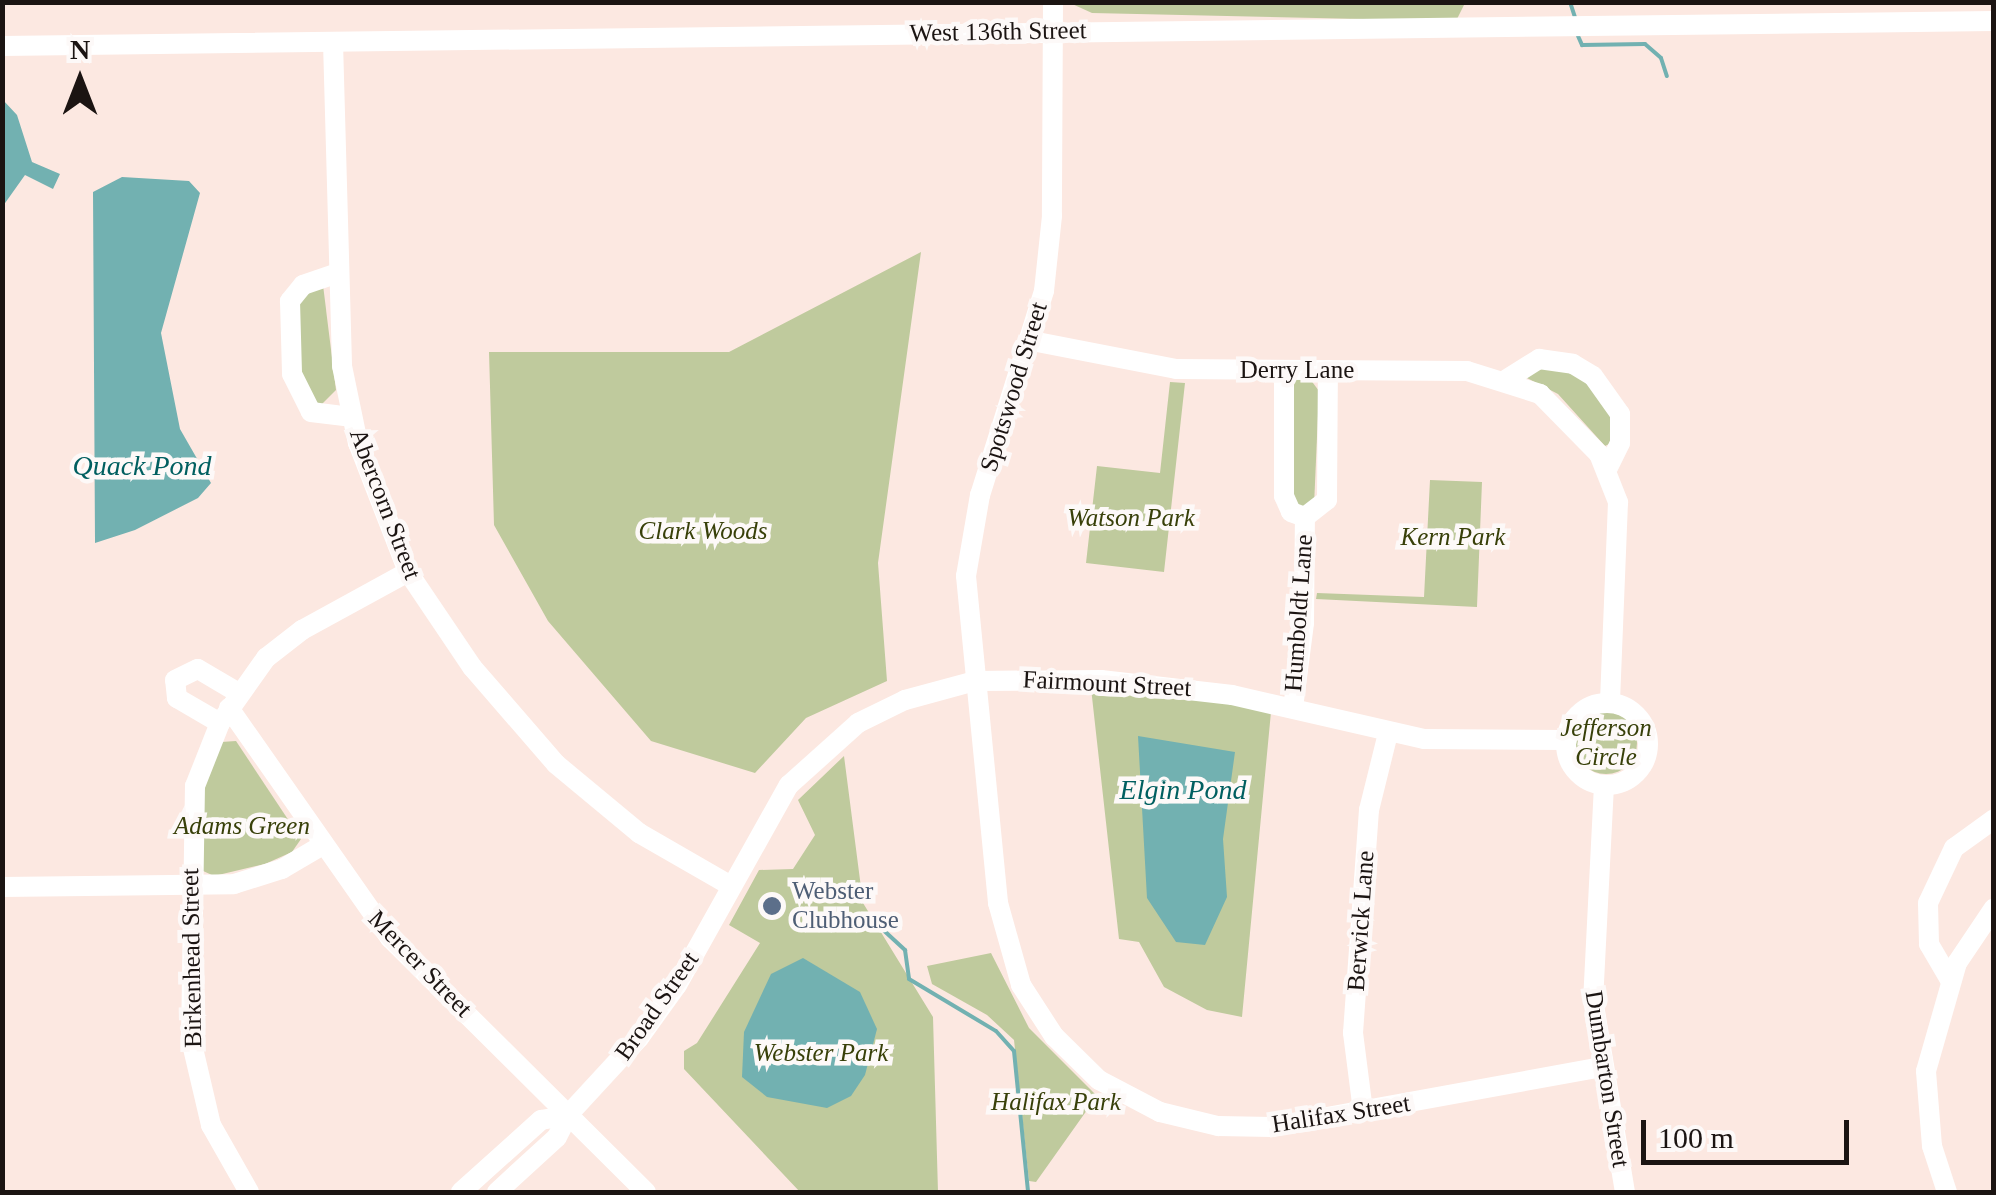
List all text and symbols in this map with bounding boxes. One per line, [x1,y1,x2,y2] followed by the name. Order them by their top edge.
[909,15,1087,49] street label: West 136th Street
[30,30,130,130] north arrow
[70,34,90,65] text: N
[974,299,1054,475] street label: Spotswood Street
[1240,355,1354,385] street label: Derry Lane
[343,424,427,584] street label: Abercorn Street
[72,449,212,483] water label: Quack Pond
[1067,503,1195,533] park label: Watson Park
[639,516,767,546] park label: Clark Woods
[1401,522,1505,552] park label: Kern Park
[1279,533,1319,693] street label: Humboldt Lane
[1022,665,1192,703] street label: Fairmount Street
[1560,714,1652,773] park label: Jefferson Circle
[1120,773,1246,807] water label: Elgin Pond
[174,811,310,841] park label: Adams Green
[1341,850,1381,992] street label: Berwick Lane
[175,868,209,1048] street label: Birkenhead Street
[792,877,899,936] place label: Webster Clubhouse
[761,895,783,917] marker: Webster Clubhouse
[362,904,478,1024] street label: Mercer Street
[609,946,705,1066] street label: Broad Street
[1578,989,1636,1169] street label: Dumbarton Street
[754,1038,888,1068] park label: Webster Park
[991,1087,1121,1117] park label: Halifax Park
[1270,1088,1412,1140] street label: Halifax Street
[1646,1100,1854,1162] scale bar
[1658,1121,1734,1154] text: 100 m

